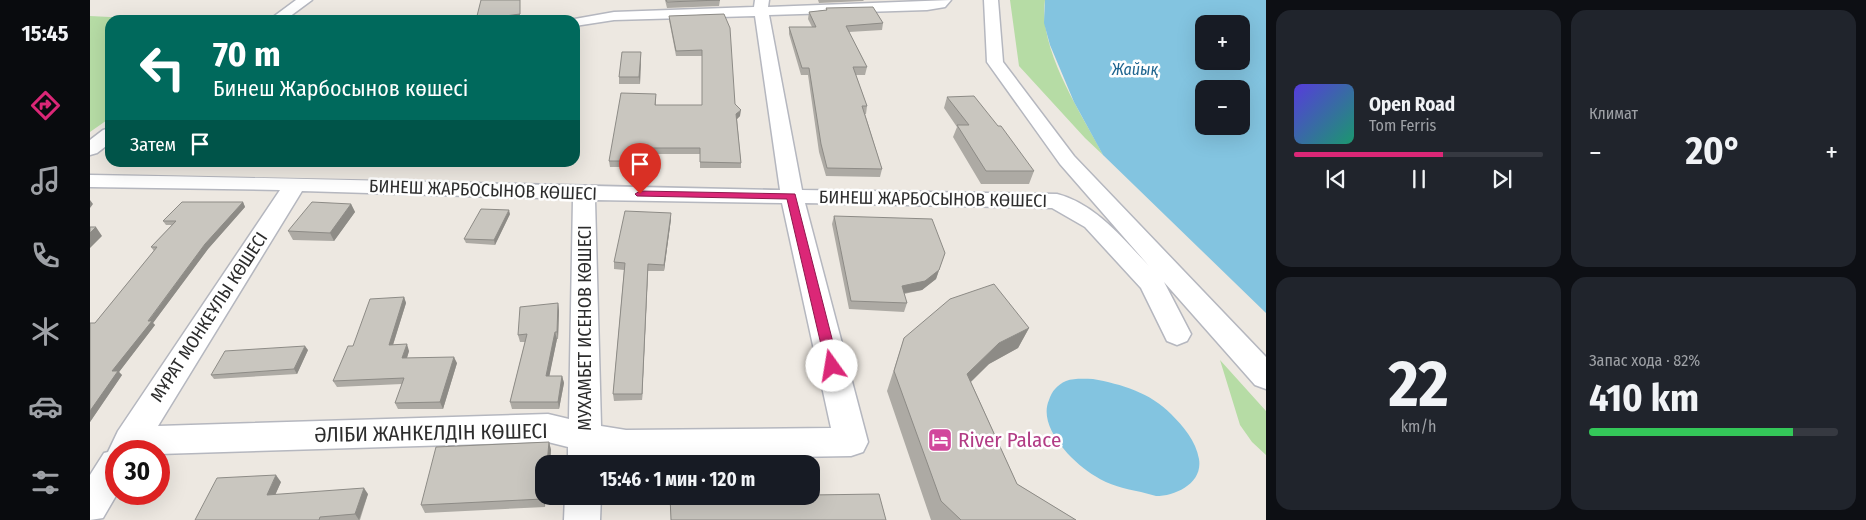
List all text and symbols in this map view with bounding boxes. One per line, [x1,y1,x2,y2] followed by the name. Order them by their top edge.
[1195,15,1250,135] map controls
[1195,15,1250,70] button: +
[22,20,68,47] text: 15:45
[213,33,281,75] text: 70 m
[130,35,195,100] icon: left
[1111,60,1159,79] water label: Жайық
[213,75,468,102] text: Бинеш Жарбосынов көшесі
[1195,80,1250,135] button: −
[28,88,63,123] icon: directions
[1369,93,1455,116] text: Open Road
[1589,104,1638,123] text: Климат
[1369,116,1436,135] text: Tom Ferris
[1685,128,1742,174] text: 20°
[186,130,214,158] icon: arrive
[130,133,176,156] text: Затем
[1589,136,1602,169] text: −
[1825,136,1838,169] text: +
[619,143,661,194] pin
[626,150,654,178] icon: arrive
[28,163,63,198] icon: music
[1322,165,1350,193] icon: previous
[1405,165,1433,193] icon: pause
[1488,165,1516,193] icon: next
[369,175,597,205] street label: БИНЕШ ЖАРБОСЫНОВ КӨШЕСІ
[819,186,1047,212] street label: БИНЕШ ЖАРБОСЫНОВ КӨШЕСІ
[574,225,596,431] street label: МУХАМБЕТ ИСЕНОВ КӨШЕСІ
[146,228,272,406] street label: МҰРАТ МОНКЕҰЛЫ КӨШЕСІ
[28,238,63,273] icon: phone
[28,314,63,349] icon: climate
[805,339,857,391] position arrow
[1388,345,1449,423] text: 22
[1589,351,1700,370] text: Запас хода · 82%
[1589,375,1699,421] text: 410 km
[28,389,63,424] icon: car
[1401,417,1436,436] text: km/h
[314,418,548,448] street label: ӘЛІБИ ЖАНКЕЛДІН КӨШЕСІ
[927,427,953,453] hotel icon: River Palace
[958,427,1061,453] place label: River Palace
[105,440,170,505] speed limit sign: 30
[28,465,63,500] icon: filters
[600,468,755,491] text: 15:46 · 1 мин · 120 m

